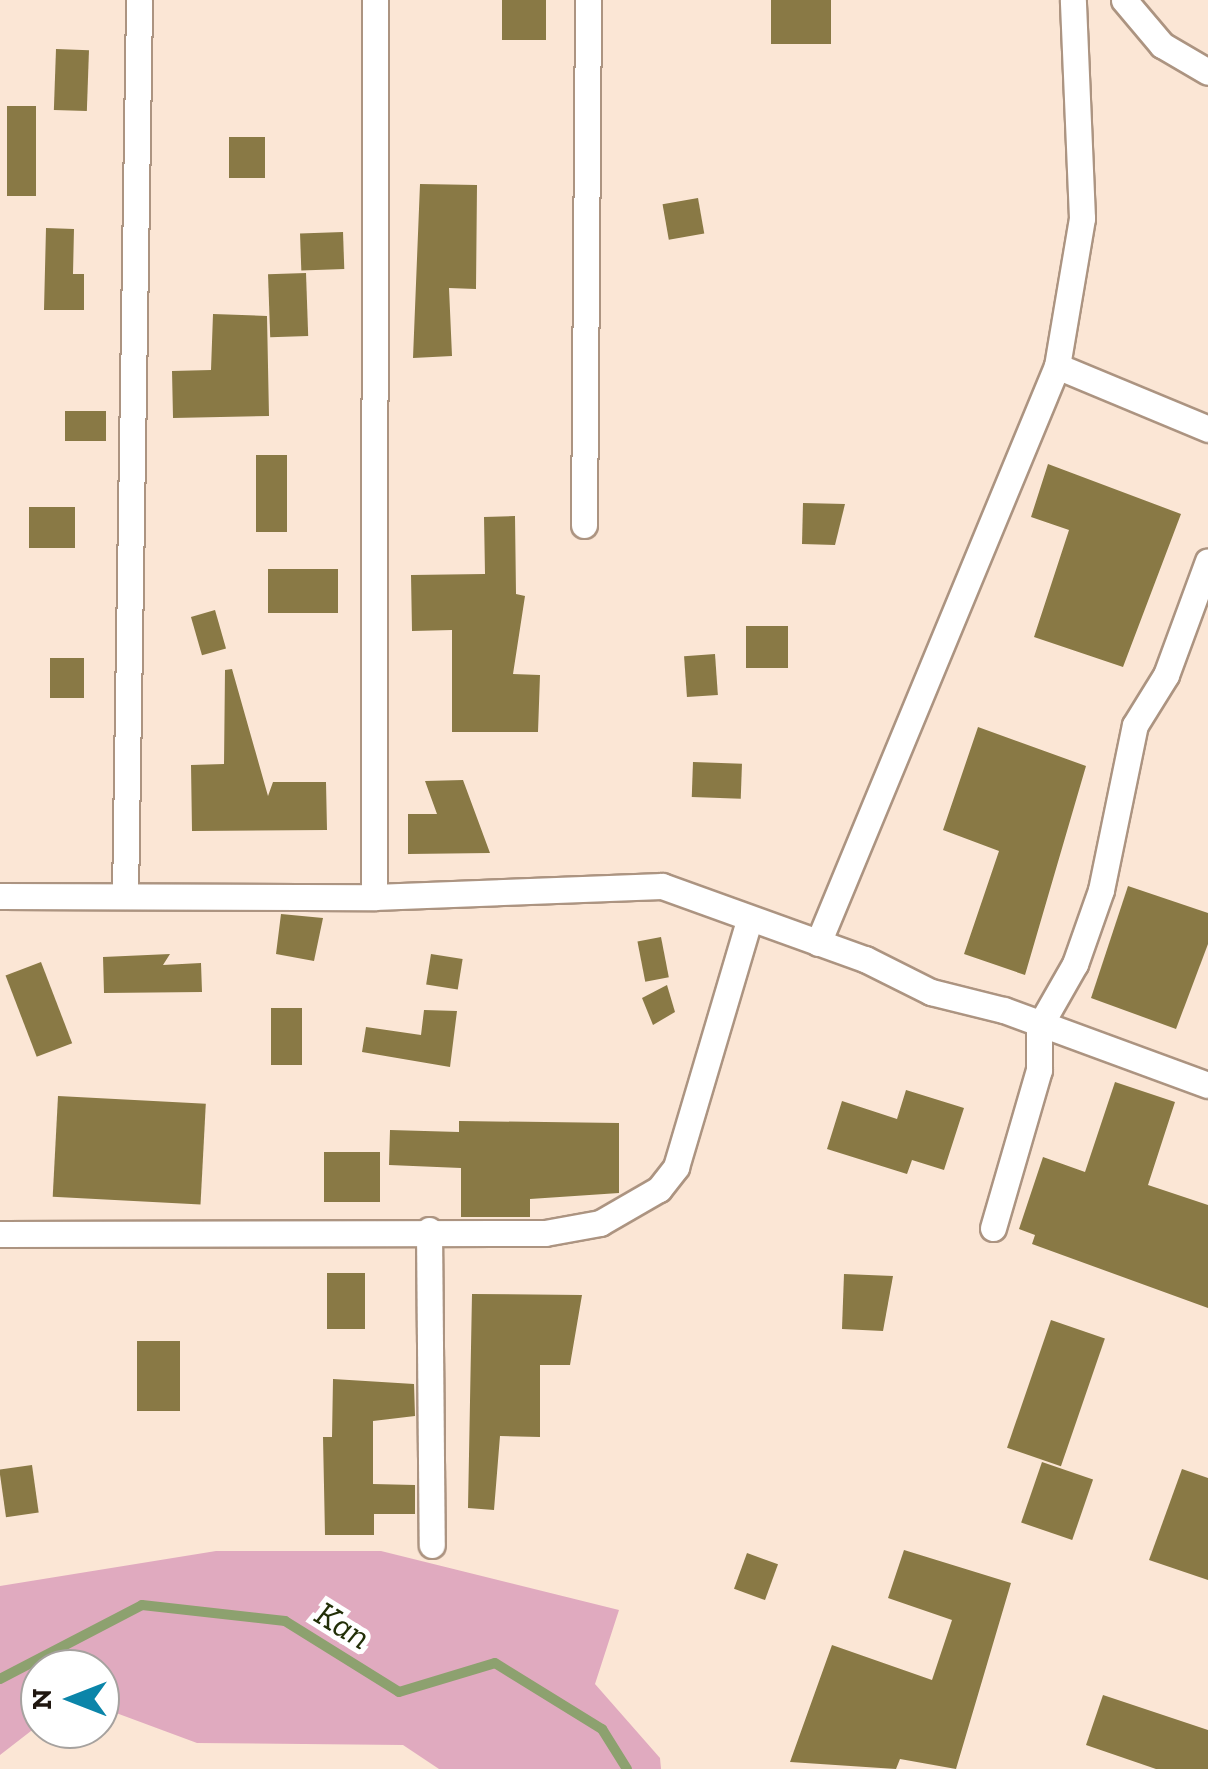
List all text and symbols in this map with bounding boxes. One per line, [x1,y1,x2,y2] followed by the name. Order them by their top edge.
[308,1592,378,1658] water label: Kan
[20,1649,120,1749] north arrow
[25,1688,58,1710] text: N

